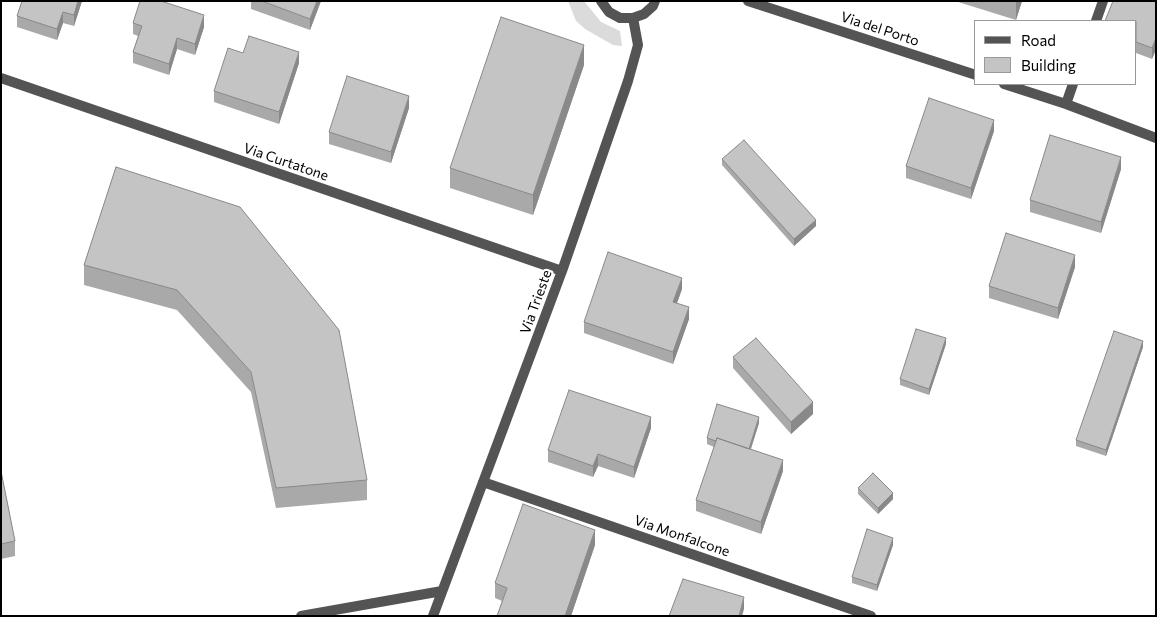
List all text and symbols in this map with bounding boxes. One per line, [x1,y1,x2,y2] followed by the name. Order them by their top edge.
[839,8,921,50] street label: Via del Porto
[974,20,1137,85] legend
[1021,31,1056,49] text: Road
[1021,56,1076,74] text: Building
[241,140,331,184] street label: Via Curtatone
[517,268,555,336] street label: Via Trieste
[632,512,732,560] street label: Via Monfalcone

